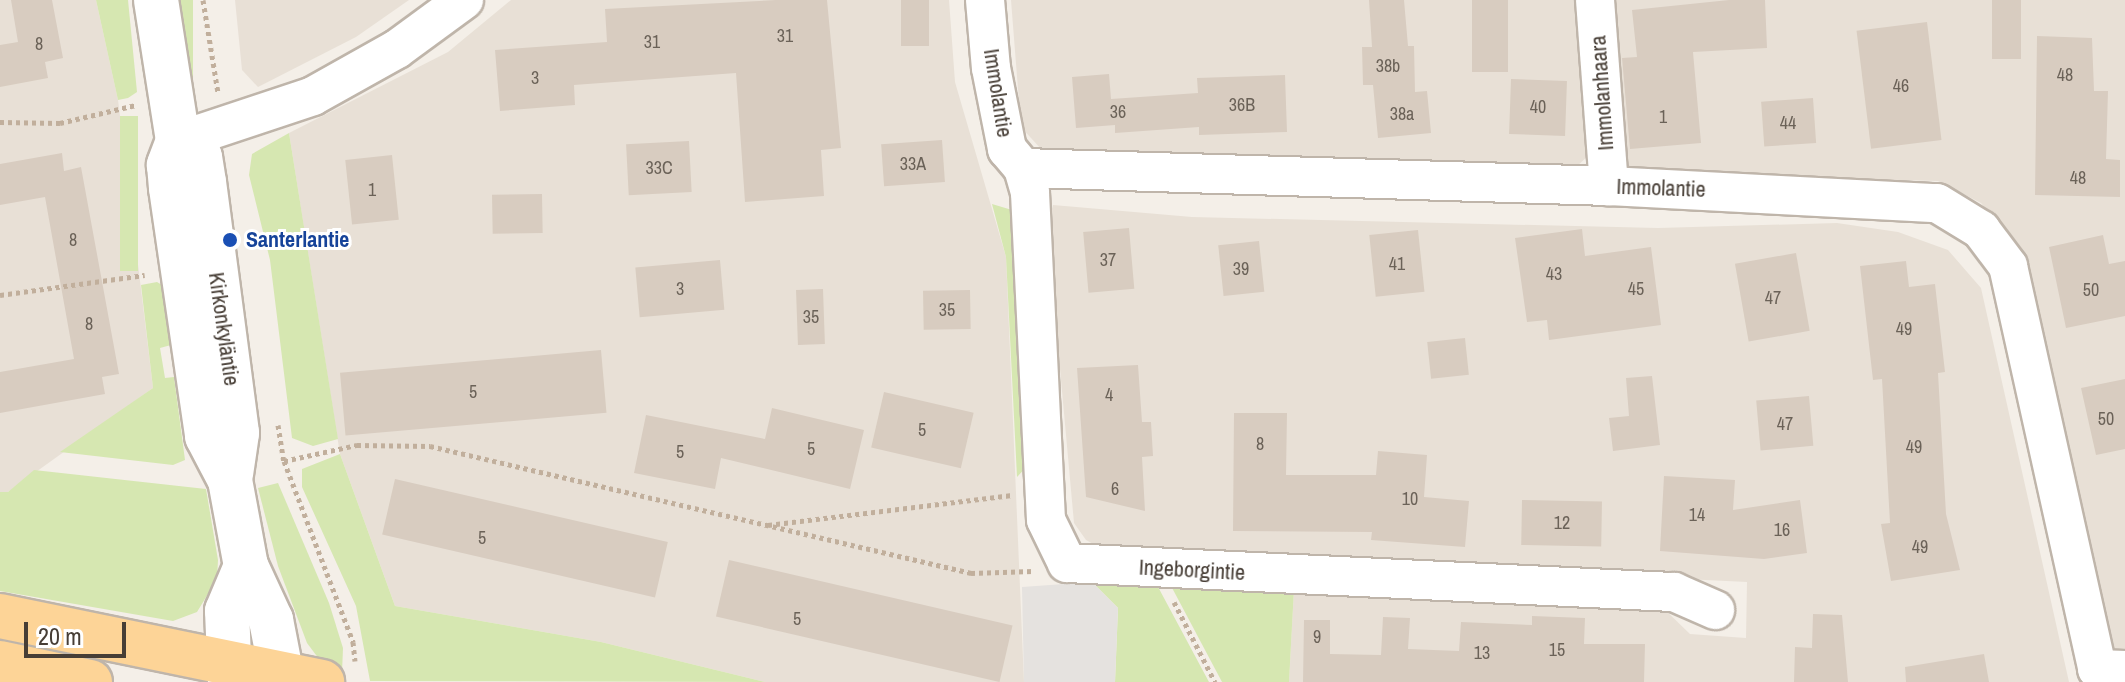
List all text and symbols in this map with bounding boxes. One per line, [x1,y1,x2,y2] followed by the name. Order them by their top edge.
[777,25,793,47] house number: 31
[644,31,660,53] house number: 31
[35,33,43,55] house number: 8
[1585,35,1619,151] street label: Immolanhaara
[978,47,1018,139] street label: Immolantie
[1376,55,1400,77] house number: 38b
[2057,64,2073,86] house number: 48
[531,67,539,89] house number: 3
[1893,75,1909,97] house number: 46
[1229,94,1255,116] house number: 36B
[1530,96,1546,118] house number: 40
[1110,101,1126,123] house number: 36
[1390,103,1414,125] house number: 38a
[1659,106,1667,128] house number: 1
[1780,112,1796,134] house number: 44
[900,153,926,175] house number: 33A
[645,157,673,179] house number: 33C
[2070,167,2086,189] house number: 48
[1616,173,1706,203] street label: Immolantie
[368,179,376,201] house number: 1
[246,227,349,253] place label: Santerlantie
[69,229,77,251] house number: 8
[221,231,239,249] marker: Santerlantie
[1100,249,1116,271] house number: 37
[1389,253,1405,275] house number: 41
[1233,258,1249,280] house number: 39
[1546,263,1562,285] house number: 43
[203,271,245,387] street label: Kirkonkyläntie
[676,278,684,300] house number: 3
[1628,278,1644,300] house number: 45
[2083,279,2099,301] house number: 50
[1765,287,1781,309] house number: 47
[939,299,955,321] house number: 35
[803,306,819,328] house number: 35
[85,313,93,335] house number: 8
[1896,318,1912,340] house number: 49
[469,381,477,403] house number: 5
[1105,384,1113,406] house number: 4
[2098,408,2114,430] house number: 50
[1777,413,1793,435] house number: 47
[918,419,926,441] house number: 5
[1256,433,1264,455] house number: 8
[1906,436,1922,458] house number: 49
[807,438,815,460] house number: 5
[676,441,684,463] house number: 5
[1111,478,1119,500] house number: 6
[1402,488,1418,510] house number: 10
[1689,504,1705,526] house number: 14
[1554,512,1570,534] house number: 12
[1774,519,1790,541] house number: 16
[478,527,486,549] house number: 5
[1912,536,1928,558] house number: 49
[1138,554,1246,586] street label: Ingeborgintie
[28,606,130,656] scale bar
[793,608,801,630] house number: 5
[38,620,82,652] text: 20 m
[1313,626,1321,648] house number: 9
[1549,639,1565,661] house number: 15
[1474,642,1490,664] house number: 13

